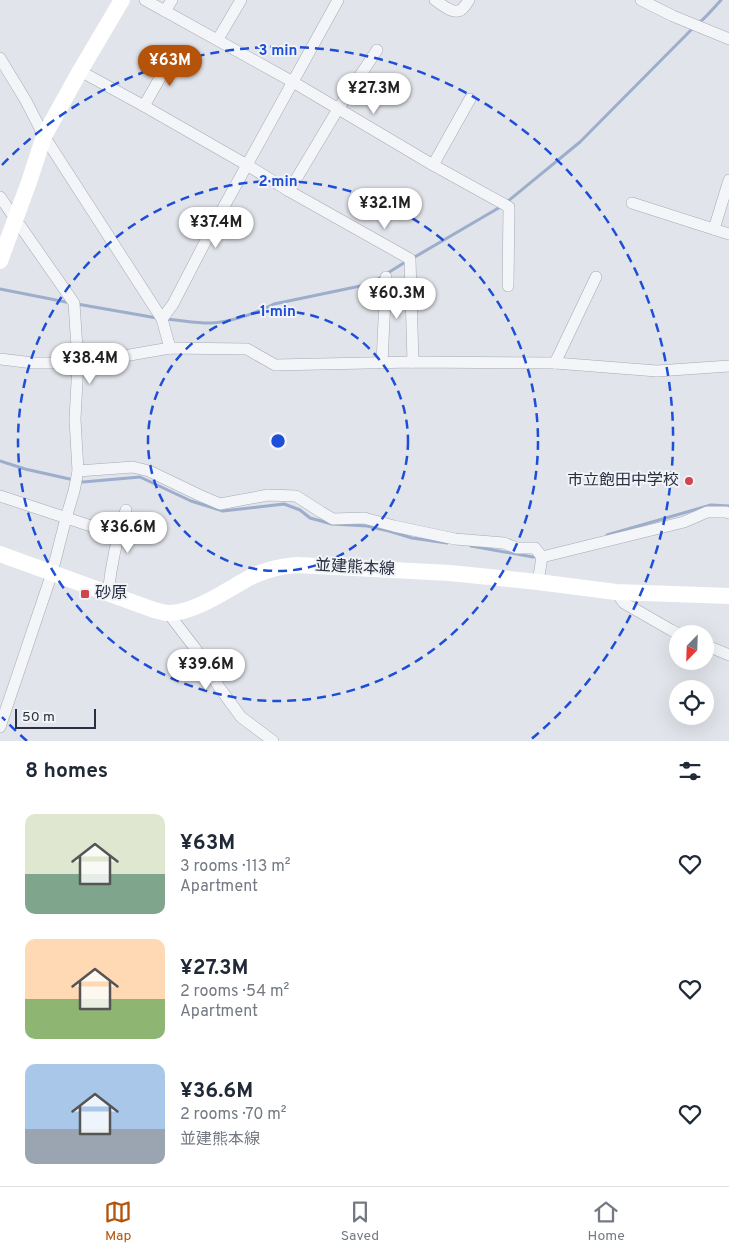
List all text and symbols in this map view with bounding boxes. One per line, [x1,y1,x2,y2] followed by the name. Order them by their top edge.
[258,42,298,61] text: 3 min
[140,44,200,87] pin: ¥63M
[149,51,191,71] text: ¥63M
[333,72,415,115] pin: ¥27.3M
[348,79,400,99] text: ¥27.3M
[258,173,298,192] text: 2 min
[344,188,426,230] pin: ¥32.1M
[359,194,411,214] text: ¥32.1M
[175,206,257,249] pin: ¥37.4M
[190,213,242,233] text: ¥37.4M
[356,278,438,320] pin: ¥60.3M
[369,284,425,304] text: ¥60.3M
[260,303,296,322] text: 1 min
[49,342,131,385] pin: ¥38.4M
[62,349,118,369] text: ¥38.4M
[269,432,287,450] centre of rings
[567,471,679,491] place label: 市立飽田中学校
[683,475,695,487] marker: 市立飽田中学校
[87,512,169,554] pin: ¥36.6M
[100,518,156,538] text: ¥36.6M
[315,556,395,580] street label: 並建熊本線
[95,584,127,604] place label: 砂原
[79,588,91,600] marker: 砂原
[669,625,714,670] north arrow
[669,625,714,725] map controls
[165,648,247,691] pin: ¥39.6M
[178,655,234,675] text: ¥39.6M
[669,680,714,725] button: locate
[15,706,96,729] scale bar
[22,709,55,726] text: 50 m
[676,757,704,785] icon: filters
[25,758,108,785] text: 8 homes
[180,830,235,857] text: ¥63M
[65,834,125,894] icon: home
[676,850,704,878] icon: heart
[180,857,291,877] text: 3 rooms · 113 m²
[180,877,258,897] text: Apartment
[180,955,249,982] text: ¥27.3M
[65,959,125,1019] icon: home
[676,975,704,1003] icon: heart
[180,982,289,1002] text: 2 rooms · 54 m²
[180,1002,258,1022] text: Apartment
[180,1078,253,1105] text: ¥36.6M
[65,1084,125,1144] icon: home
[676,1100,704,1128] icon: heart
[180,1105,287,1125] text: 2 rooms · 70 m²
[180,1130,260,1150] text: 並建熊本線
[104,1198,132,1245] tab: Map
[341,1198,379,1245] tab: Saved
[588,1198,625,1245] tab: Home

